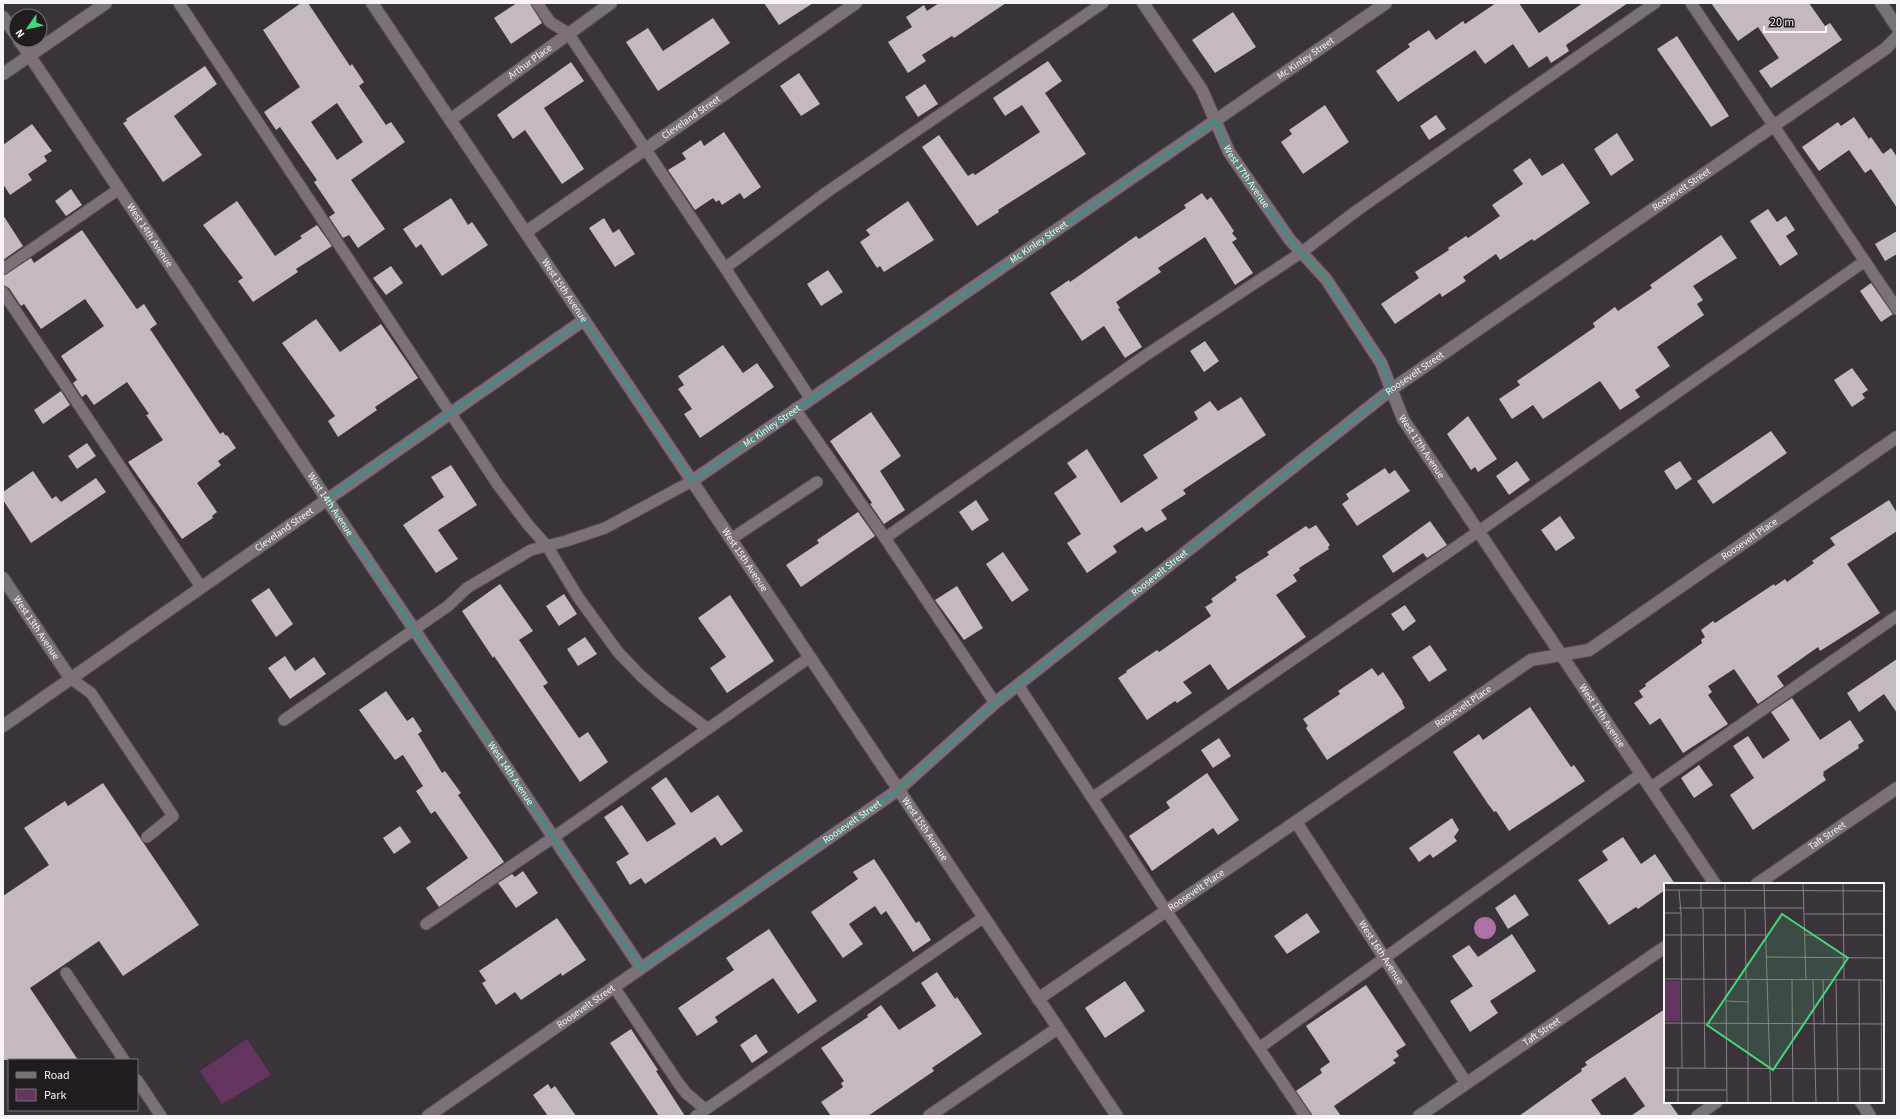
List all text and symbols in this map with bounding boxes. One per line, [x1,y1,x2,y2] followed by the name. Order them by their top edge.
[8,8,48,48] north arrow
[1764,8,1826,34] scale bar
[1770,14,1794,31] text: 20 m
[12,26,28,41] text: N
[1274,33,1338,83] street label: Mc Kinley Street
[505,41,555,83] street label: Arthur Place
[659,92,724,143] street label: Cleveland Street
[1220,143,1273,211] street label: West 17th Avenue
[1649,164,1714,215] street label: Roosevelt Street
[123,201,176,270] street label: West 14th Avenue
[1007,217,1071,267] street label: Mc Kinley Street
[538,256,591,325] street label: West 15th Avenue
[1382,348,1447,399] street label: Roosevelt Street
[740,401,804,451] street label: Mc Kinley Street
[1395,412,1448,481] street label: West 17th Avenue
[304,470,357,539] street label: West 14th Avenue
[252,504,317,555] street label: Cleveland Street
[1718,515,1780,564] street label: Roosevelt Place
[718,525,771,594] street label: West 15th Avenue
[1128,546,1191,600] street label: Roosevelt Street
[10,593,63,662] street label: West 13th Avenue
[1576,681,1629,751] street label: West 17th Avenue
[1432,682,1494,731] street label: Roosevelt Place
[484,739,537,808] street label: West 14th Avenue
[899,794,951,864] street label: West 15th Avenue
[820,796,885,847] street label: Roosevelt Street
[1806,818,1849,854] street label: Taft Street
[1165,866,1227,915] street label: Roosevelt Place
[1664,883,1884,1103] inset map
[1355,918,1407,988] street label: West 16th Avenue
[554,981,618,1032] street label: Roosevelt Street
[1520,1013,1564,1050] street label: Taft Street
[8,1059,138,1111] legend
[44,1067,70,1084] text: Road
[44,1087,66,1104] text: Park

